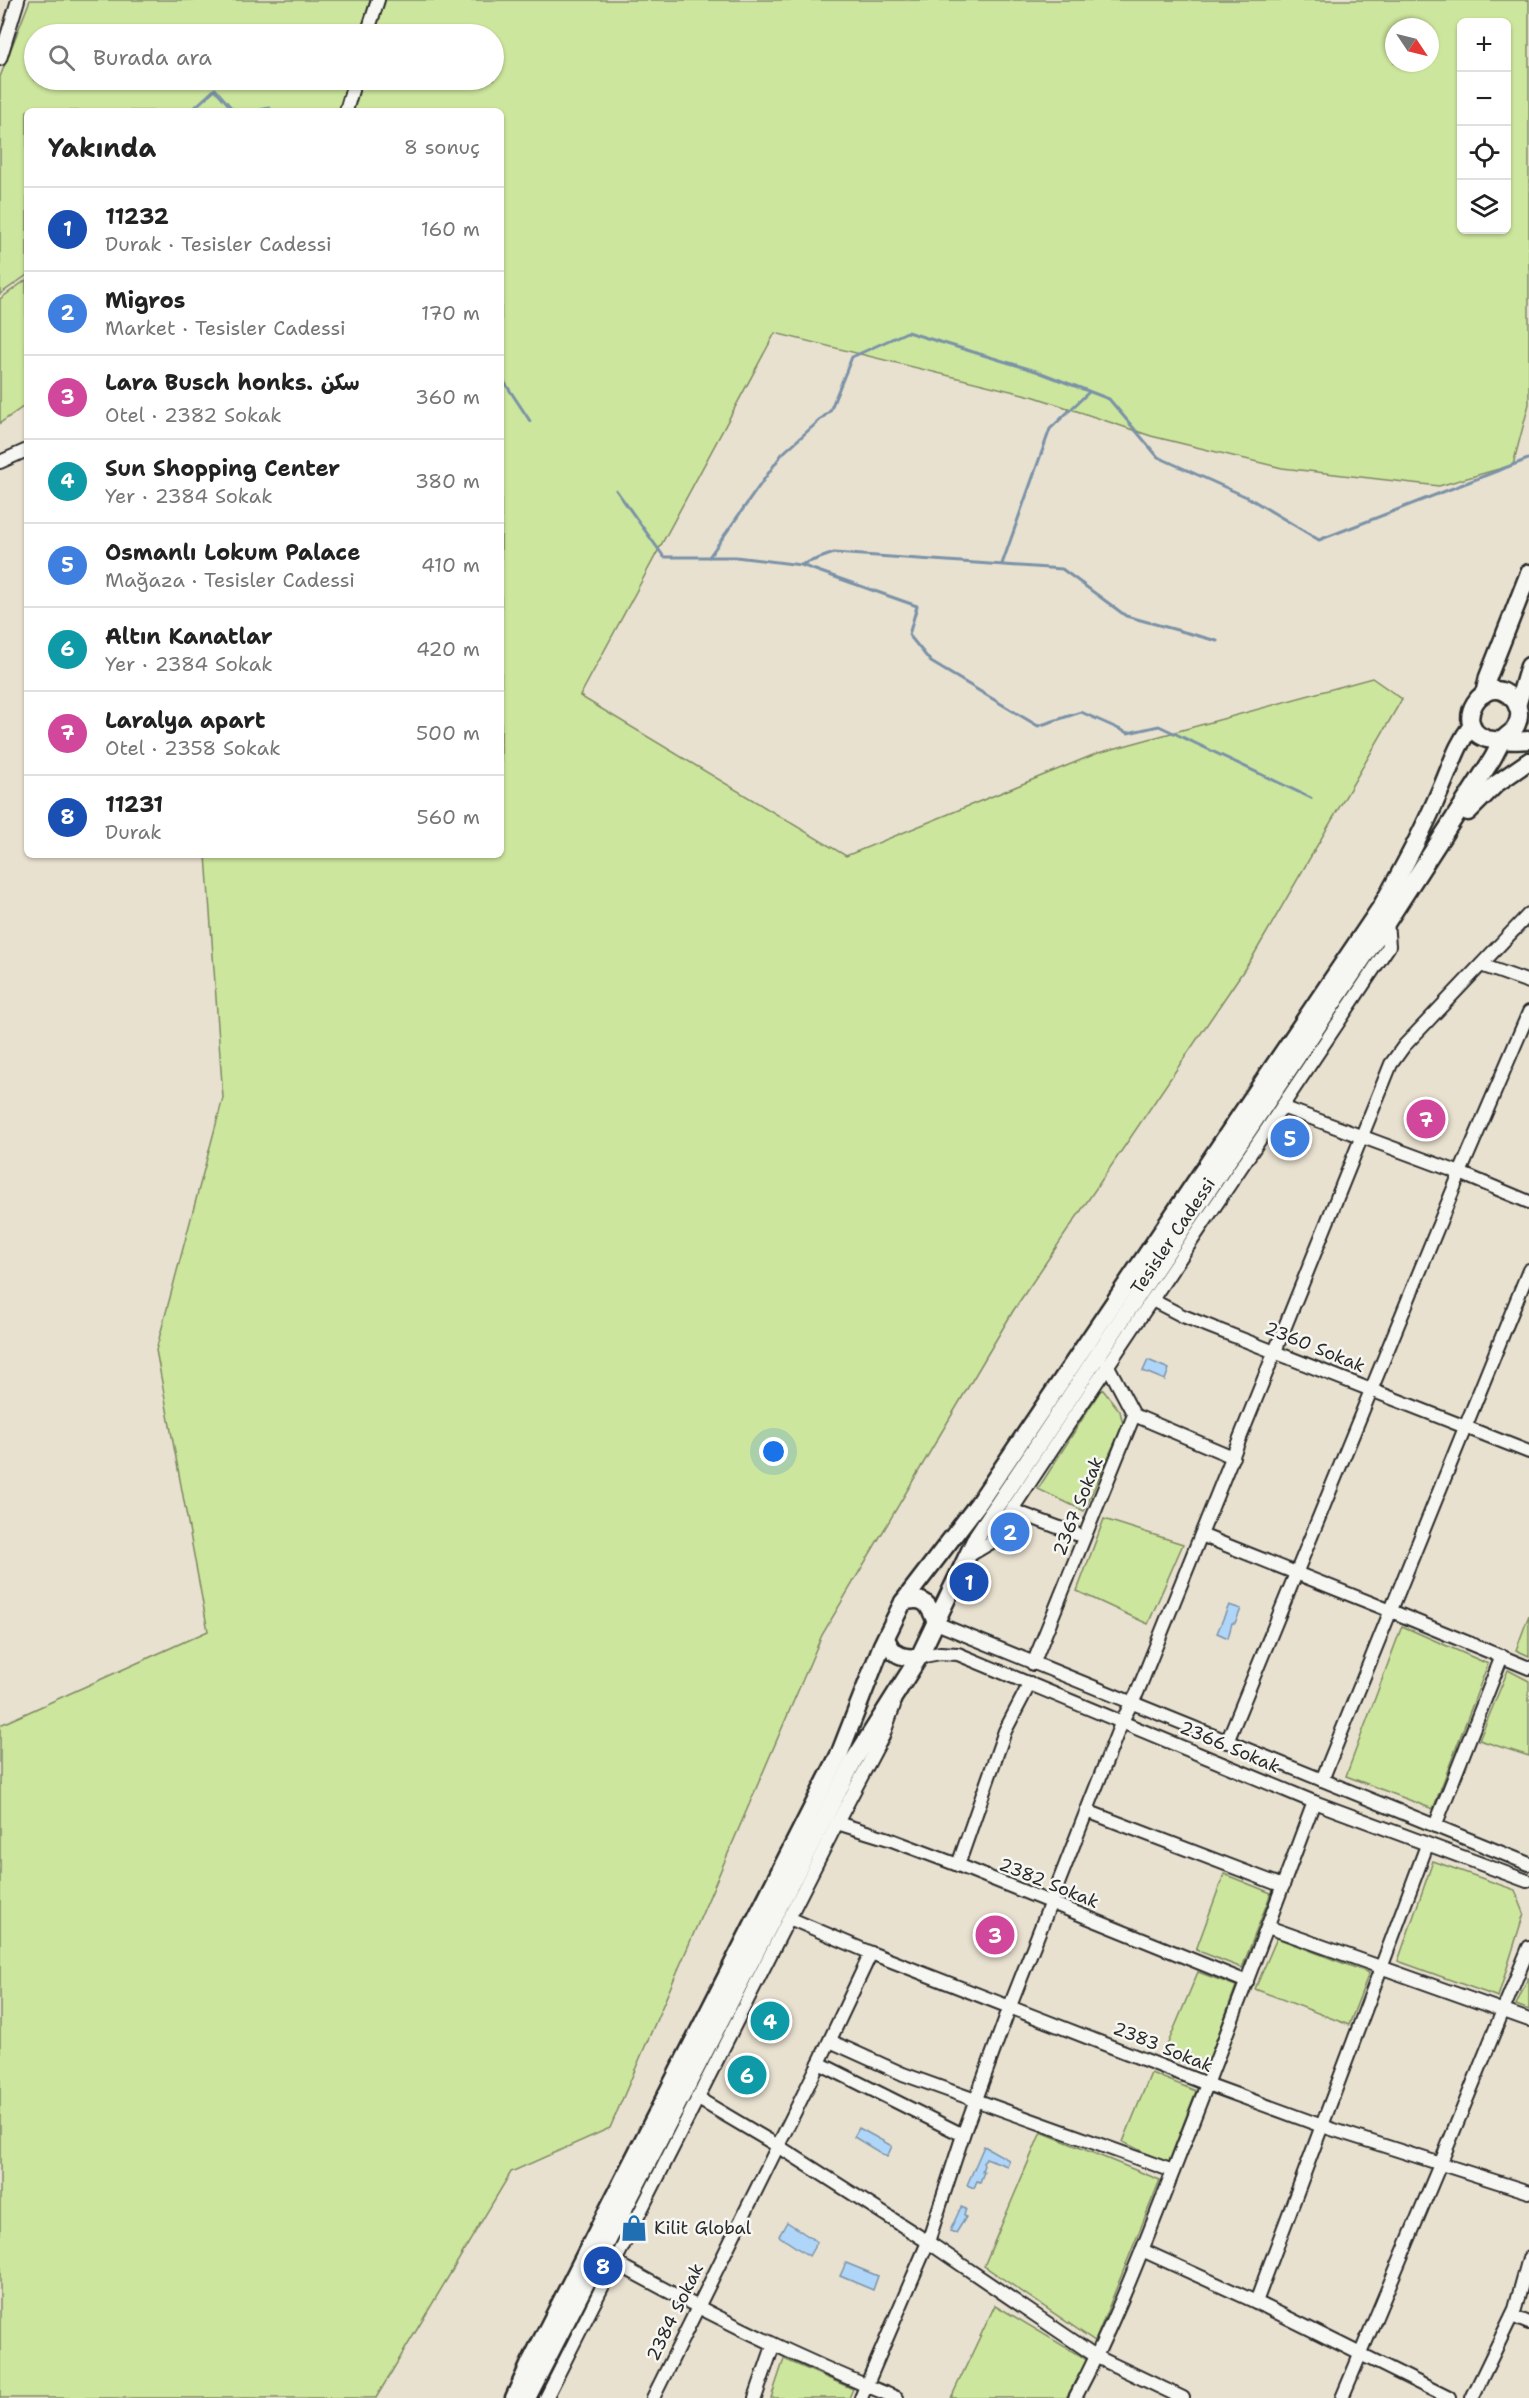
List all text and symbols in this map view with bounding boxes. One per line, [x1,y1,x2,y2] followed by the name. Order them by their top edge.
[1385,18,1439,72] north arrow
[1457,18,1511,234] map controls
[1457,18,1511,72] button: +
[24,24,504,90] search box
[45,41,78,74] icon: search
[93,43,212,72] text: Burada ara
[1457,72,1511,126] button: −
[1457,126,1511,180] button: locate
[48,130,156,165] text: Yakında
[404,134,480,160] text: 8 sonuç
[1457,180,1511,234] button: layers
[105,202,169,231] text: 11232
[63,216,72,242] text: 1
[421,216,480,242] text: 160 m
[105,231,332,257] text: Durak · Tesisler Cadessi
[105,286,185,315] text: Migros
[61,300,75,326] text: 2
[421,300,480,326] text: 170 m
[105,315,346,341] text: Market · Tesisler Cadessi
[105,368,360,397] text: Lara Busch honks. سكن
[61,384,75,410] text: 3
[415,384,480,410] text: 360 m
[105,402,282,428] text: Otel · 2382 Sokak
[105,454,340,483] text: Sun Shopping Center
[61,468,75,494] text: 4
[415,468,480,494] text: 380 m
[105,483,273,509] text: Yer · 2384 Sokak
[105,538,360,567] text: Osmanlı Lokum Palace
[61,552,74,578] text: 5
[421,552,480,578] text: 410 m
[105,567,355,593] text: Mağaza · Tesisler Cadessi
[105,622,273,651] text: Altın Kanatlar
[61,636,75,662] text: 6
[416,636,480,662] text: 420 m
[105,651,273,677] text: Yer · 2384 Sokak
[105,706,266,735] text: Laralya apart
[61,720,75,746] text: 7
[416,720,480,746] text: 500 m
[105,735,281,761] text: Otel · 2358 Sokak
[105,790,163,819] text: 11231
[61,804,75,830] text: 8
[417,804,480,830] text: 560 m
[105,819,162,845] text: Durak
[1406,1096,1446,1142] pin: 7
[1270,1116,1310,1160] pin: 5
[1125,1173,1221,1299] street label: Tesisler Cadessi
[1261,1316,1369,1378] street label: 2360 Sokak
[759,1437,788,1466] your location
[1047,1453,1109,1559] street label: 2367 Sokak
[990,1510,1030,1555] pin: 2
[950,1560,988,1604] pin: 1
[1176,1715,1284,1779] street label: 2366 Sokak
[995,1852,1103,1914] street label: 2382 Sokak
[976,1912,1014,1958] pin: 3
[750,1998,790,2044] pin: 4
[1109,2016,1217,2078] street label: 2383 Sokak
[728,2052,766,2098] pin: 6
[619,2213,649,2243] shop icon: Kilit Global
[654,2216,752,2240] place label: Kilit Global
[584,2244,622,2288] pin: 8
[641,2259,709,2365] street label: 2384 Sokak

